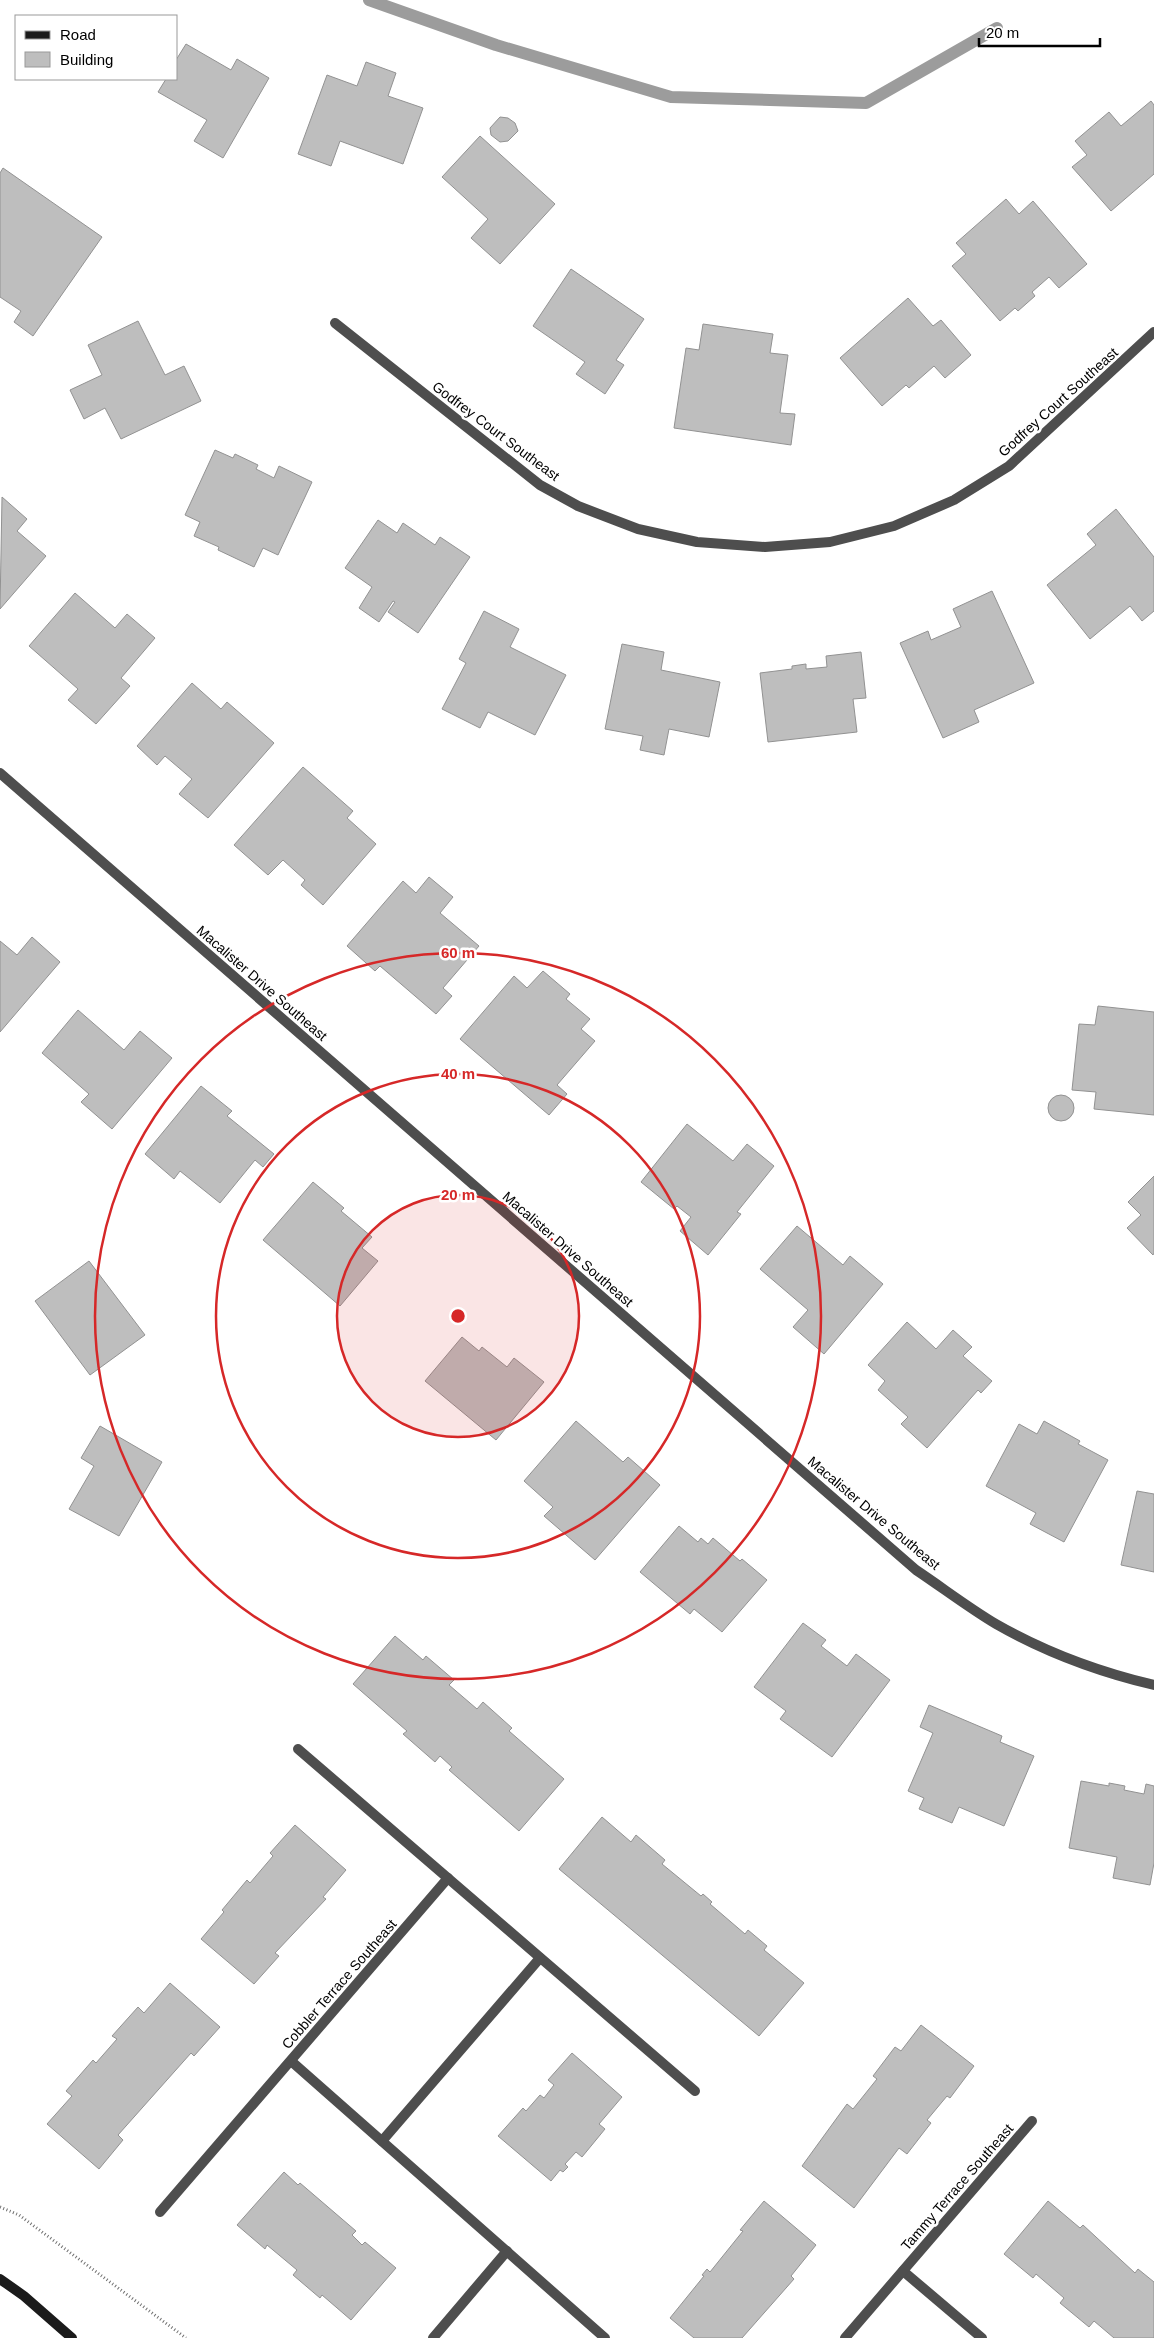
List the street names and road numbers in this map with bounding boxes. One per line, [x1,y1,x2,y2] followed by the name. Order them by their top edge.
[995,344,1121,460] street label: Godfrey Court Southeast
[429,378,563,484] street label: Godfrey Court Southeast
[194,922,330,1044] street label: Macalister Drive Southeast
[500,1188,636,1310] street label: Macalister Drive Southeast
[805,1453,943,1573] street label: Macalister Drive Southeast
[278,1916,400,2052] street label: Cobbler Terrace Southeast
[898,2120,1016,2254] street label: Tammy Terrace Southeast

